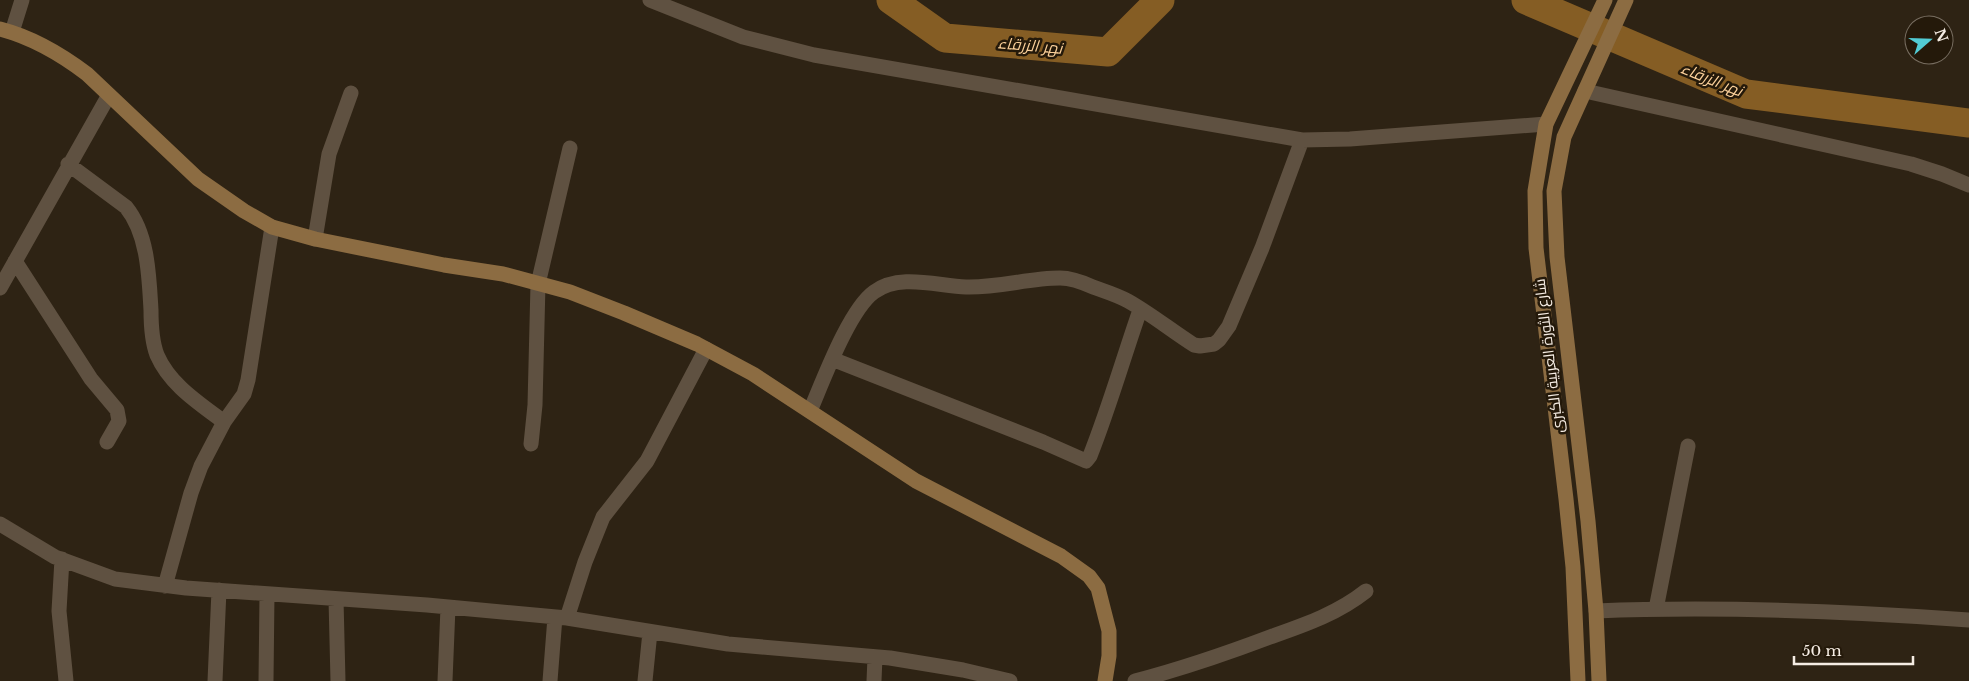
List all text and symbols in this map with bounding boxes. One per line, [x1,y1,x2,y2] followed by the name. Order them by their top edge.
[1904,15,1954,65] north arrow
[1931,26,1952,45] text: N
[997,32,1065,58] water label: نهر الزرقاء
[1678,58,1747,101] water label: نهر الزرقاء
[1530,277,1569,434] street label: شارع الثورة العربية الكبرى
[1794,634,1913,666] scale bar
[1802,641,1842,660] text: 50 m

